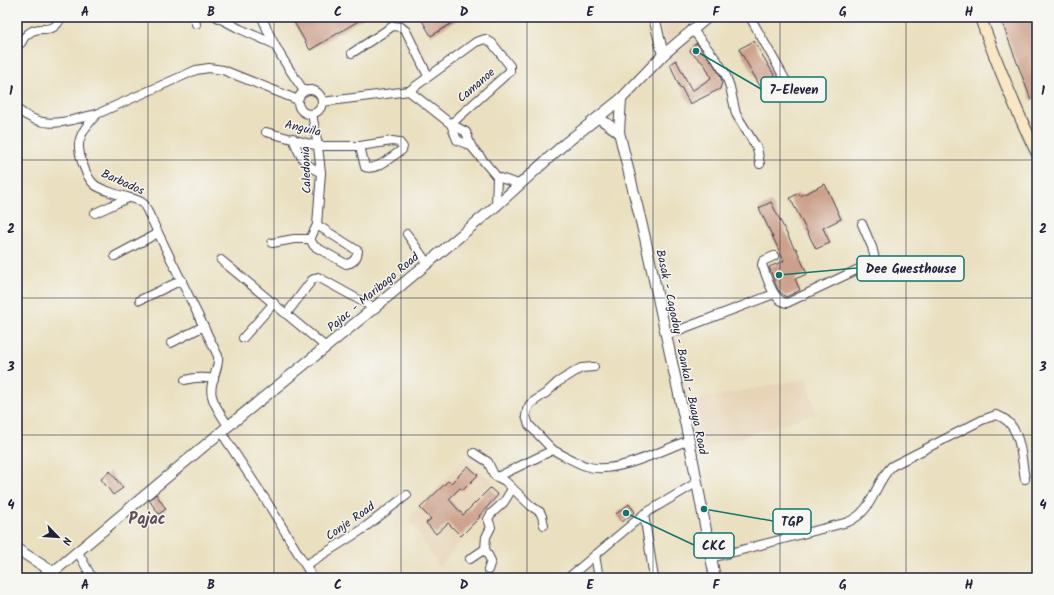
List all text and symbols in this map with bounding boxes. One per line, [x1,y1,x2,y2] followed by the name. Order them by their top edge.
[81,2,89,23] text: A
[207,2,215,23] text: B
[334,2,342,23] text: C
[460,2,469,23] text: D
[586,2,594,23] text: E
[712,2,720,23] text: F
[839,2,847,23] text: G
[965,2,974,23] text: H
[453,63,500,107] street label: Camanoe
[761,77,826,102] callout: 7-Eleven
[769,80,819,101] text: 7-Eleven
[9,81,13,102] text: 1
[1041,81,1045,102] text: 1
[283,115,323,142] street label: Anguila
[296,146,317,194] street label: Caledonia
[98,164,148,200] street label: Barbados
[7,219,15,240] text: 2
[1039,219,1047,240] text: 2
[323,247,424,337] street label: Pajac - Maribago Road
[650,248,713,457] street label: Basak - Cagodoy - Bankal - Buaya Road
[857,256,964,281] callout: Dee Guesthouse
[866,259,957,280] text: Dee Guesthouse
[6,357,15,378] text: 3
[1038,357,1047,378] text: 3
[7,495,15,516] text: 4
[1039,495,1047,516] text: 4
[322,497,380,545] street label: Conje Road
[128,507,166,532] district label: Pajac
[773,509,811,534] callout: TGP
[781,512,804,533] text: TGP
[38,517,78,557] north arrow
[694,533,734,558] callout: CKC
[57,534,76,548] text: N
[702,536,726,557] text: CKC
[81,575,89,595] text: A
[207,575,215,595] text: B
[334,575,342,595] text: C
[460,575,469,595] text: D
[586,575,594,595] text: E
[712,575,720,595] text: F
[839,575,847,595] text: G
[965,575,974,595] text: H

